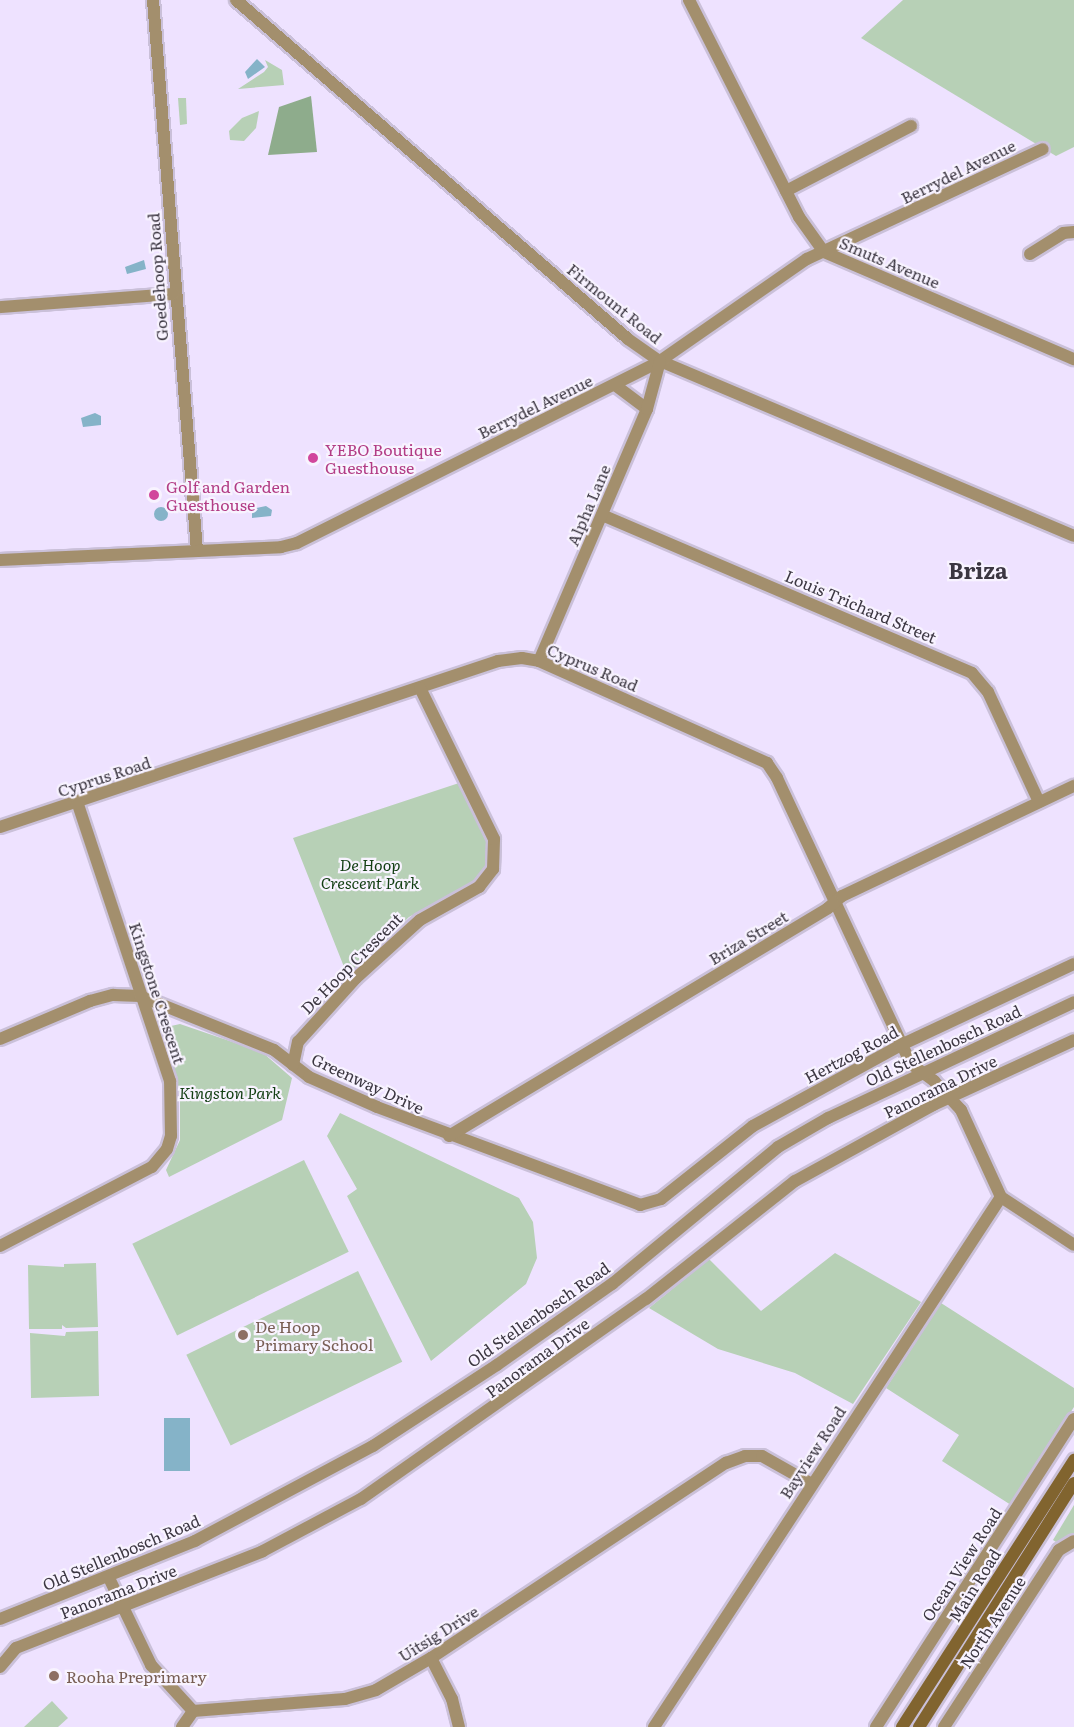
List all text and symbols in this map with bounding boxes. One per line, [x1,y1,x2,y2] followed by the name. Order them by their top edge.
[898,135,1018,207] street label: Berrydel Avenue
[143,212,171,342] street label: Goedehoop Road
[837,232,943,292] street label: Smuts Avenue
[564,259,666,347] street label: Firmount Road
[475,370,595,442] street label: Berrydel Avenue
[325,439,442,477] place label: YEBO Boutique Guesthouse
[306,451,320,465] marker: YEBO Boutique Guesthouse
[562,461,614,549] street label: Alpha Lane
[166,476,290,514] place label: Golf and Garden Guesthouse
[147,488,161,502] marker: Golf and Garden Guesthouse
[948,557,1008,583] district label: Briza
[782,565,940,647] street label: Louis Trichard Street
[545,639,641,695] street label: Cyprus Road
[55,752,153,800] street label: Cyprus Road
[321,854,419,892] park label: De Hoop Crescent Park
[705,906,791,968] street label: Briza Street
[296,908,406,1018] street label: De Hoop Crescent
[126,920,190,1066] street label: Kingstone Crescent
[862,1000,1024,1090] street label: Old Stellenbosch Road
[801,1021,901,1087] street label: Hertzog Road
[309,1049,427,1117] street label: Greenway Drive
[880,1050,1000,1122] street label: Panorama Drive
[179,1082,281,1102] park label: Kingston Park
[463,1258,613,1370] street label: Old Stellenbosch Road
[482,1313,592,1401] street label: Panorama Drive
[255,1316,373,1354] place label: De Hoop Primary School
[236,1328,250,1342] marker: De Hoop Primary School
[775,1402,849,1502] street label: Bayview Road
[917,1504,1005,1624] street label: Ocean View Road
[39,1510,203,1594] street label: Old Stellenbosch Road
[944,1545,1004,1625] street label: Main Road
[57,1560,179,1622] street label: Panorama Drive
[955,1572,1029,1672] street label: North Avenue
[395,1601,481,1665] street label: Uitsig Drive
[66,1666,207,1686] place label: Rooha Preprimary
[47,1669,61,1683] marker: Rooha Preprimary

